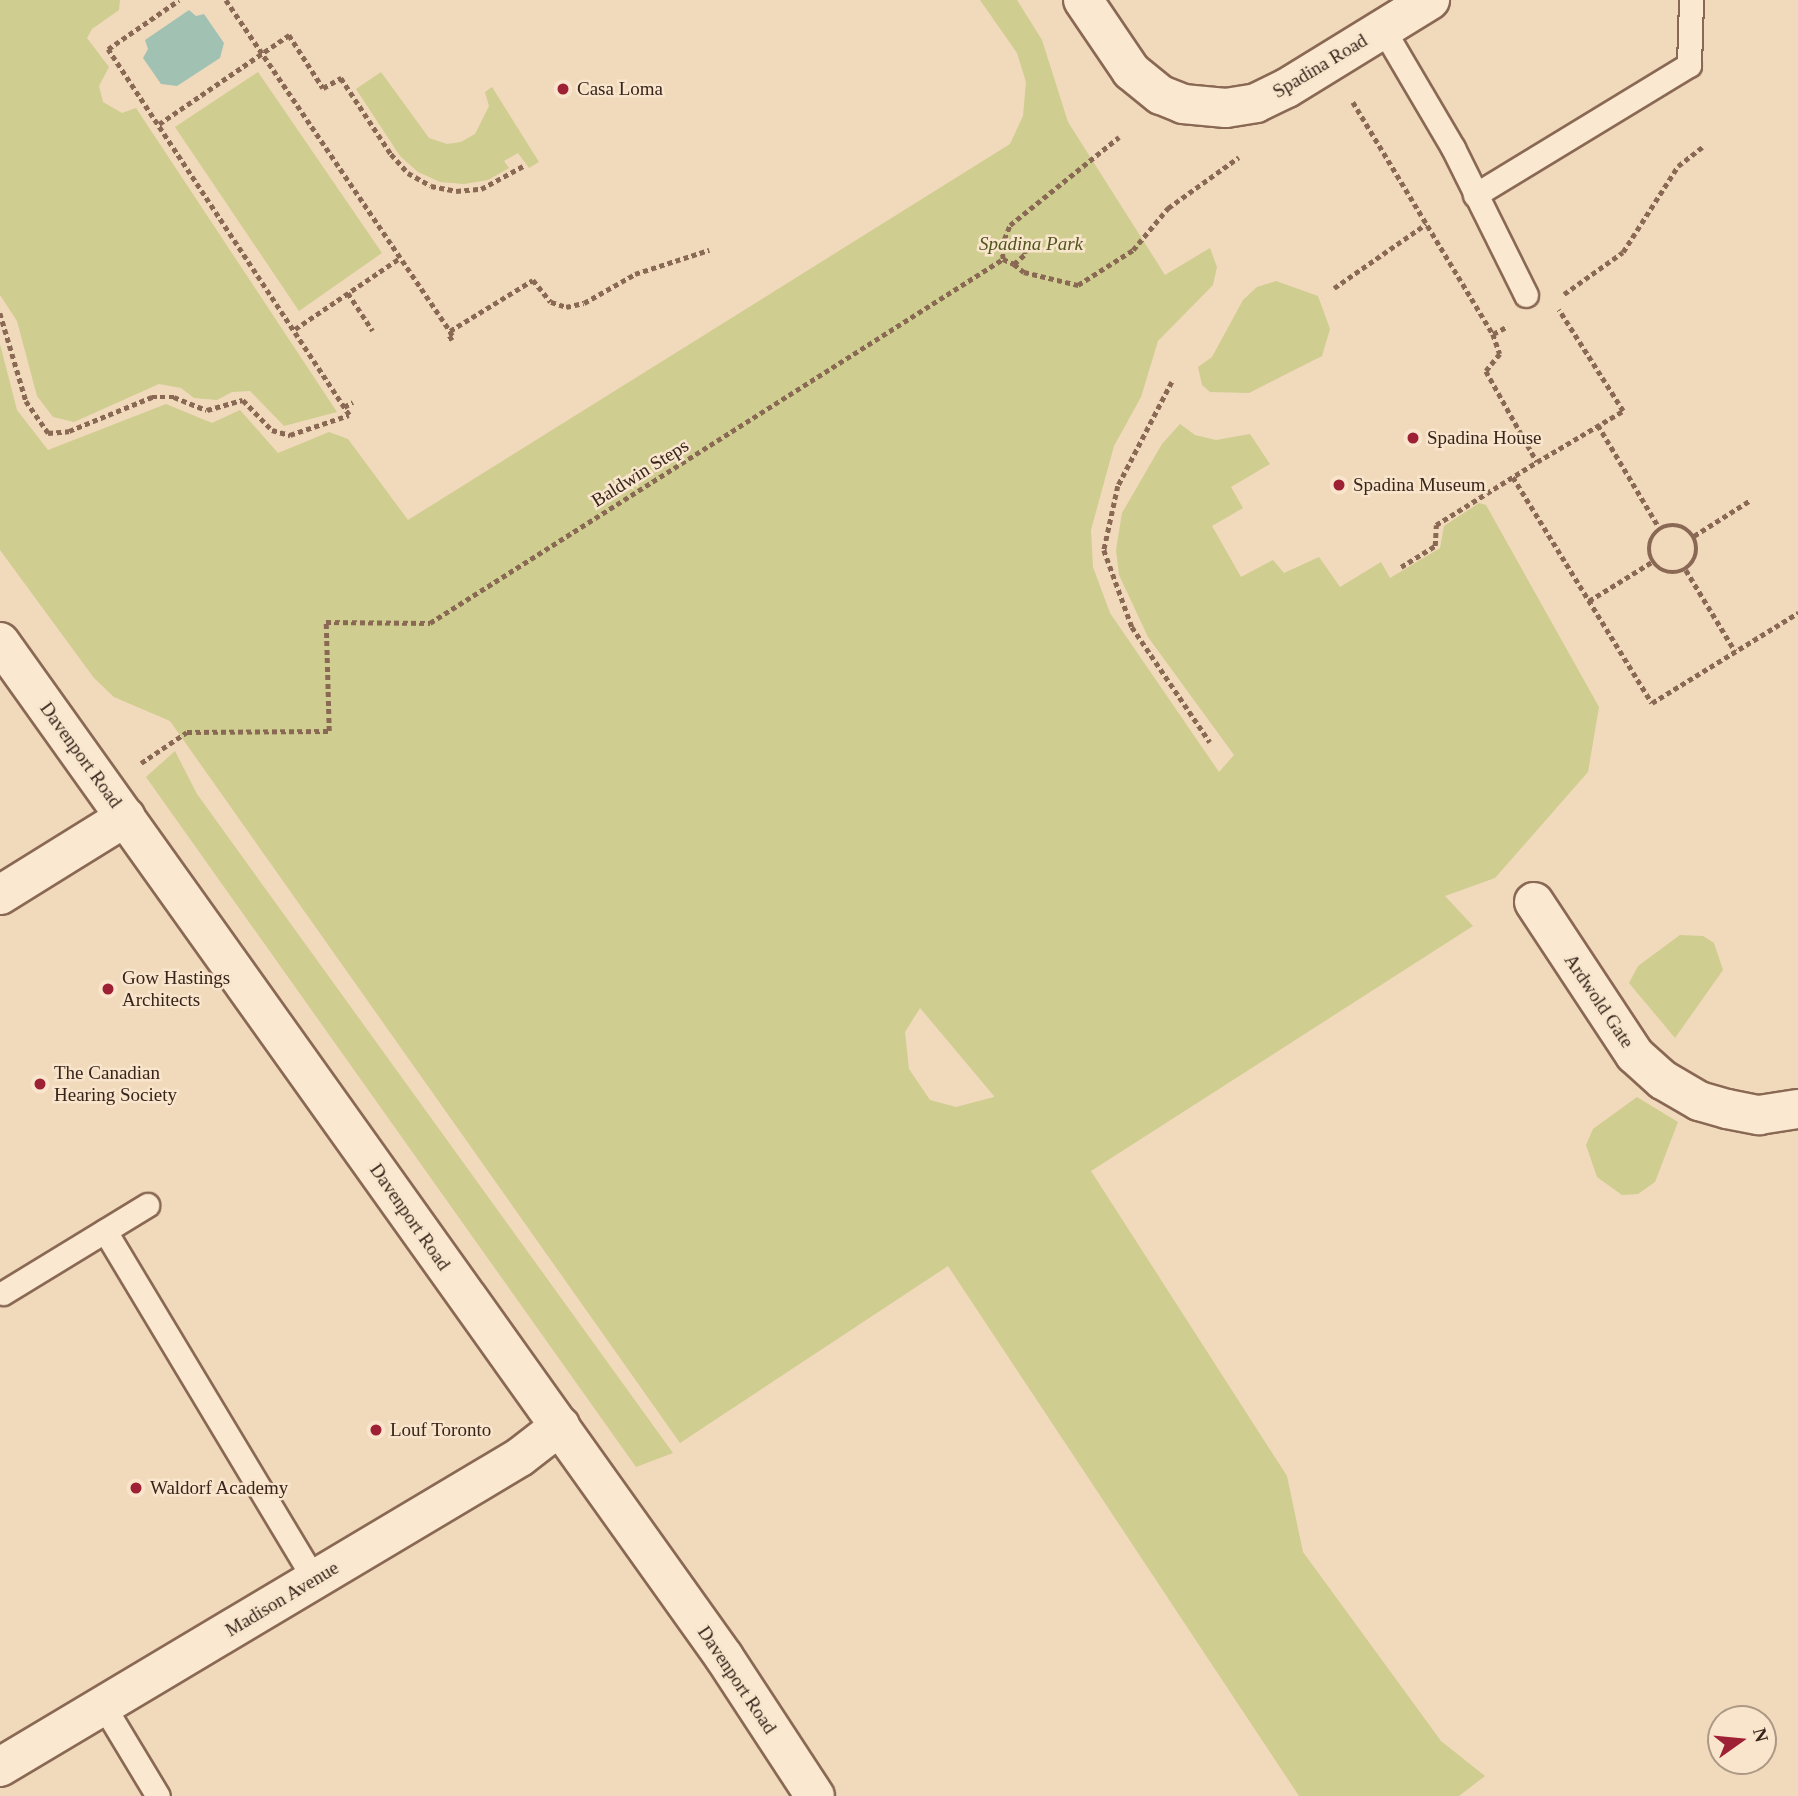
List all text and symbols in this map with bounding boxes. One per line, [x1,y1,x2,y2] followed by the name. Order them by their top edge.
[1269,29,1371,103] street label: Spadina Road
[577,78,663,100] place label: Casa Loma
[555,81,571,97] marker: Casa Loma
[979,233,1083,255] park label: Spadina Park
[1427,427,1542,449] place label: Spadina House
[1405,430,1421,446] marker: Spadina House
[587,434,693,512] street label: Baldwin Steps
[1353,474,1485,496] place label: Spadina Museum
[1331,477,1347,493] marker: Spadina Museum
[35,698,127,812] street label: Davenport Road
[1559,950,1639,1052] street label: Ardwold Gate
[122,967,230,1011] place label: Gow Hastings Architects
[100,981,116,997] marker: Gow Hastings Architects
[54,1062,177,1106] place label: The Canadian Hearing Society
[32,1076,48,1092] marker: The Canadian Hearing Society
[365,1159,455,1275] street label: Davenport Road
[390,1419,492,1441] place label: Louf Toronto
[368,1422,384,1438] marker: Louf Toronto
[150,1477,289,1499] place label: Waldorf Academy
[128,1480,144,1496] marker: Waldorf Academy
[221,1556,343,1642] street label: Madison Avenue
[693,1622,781,1738] street label: Davenport Road
[1707,1705,1777,1775] north arrow
[1749,1726,1773,1744] text: N

